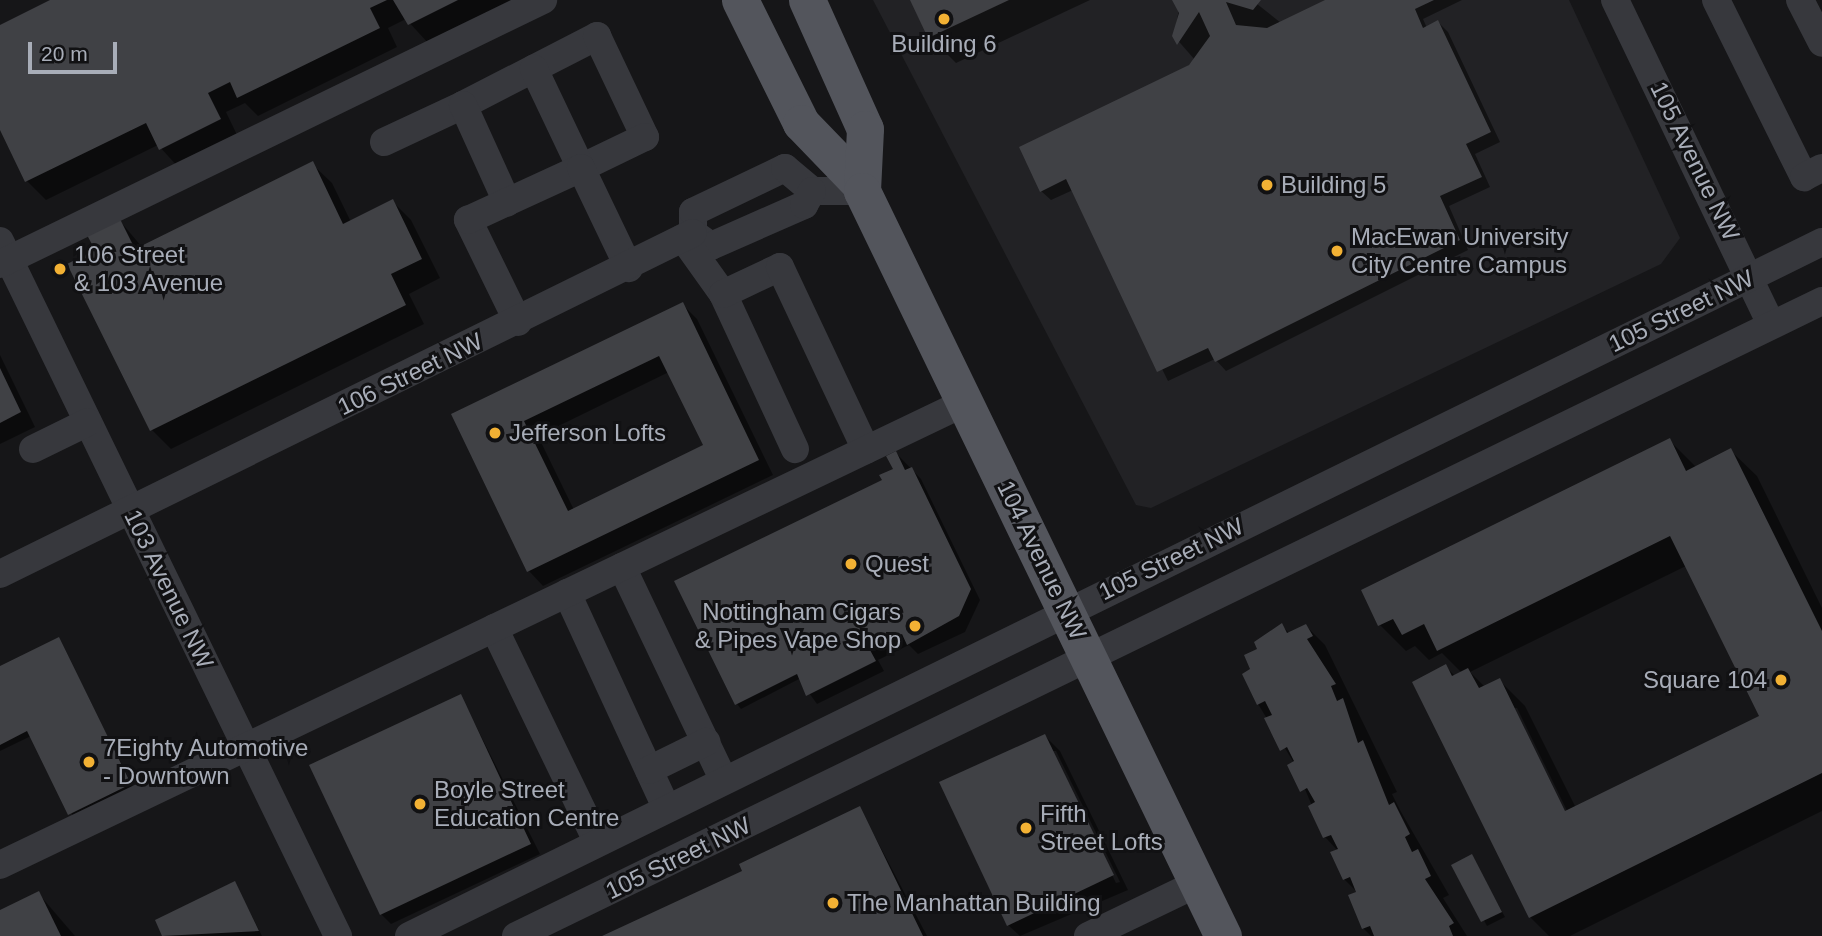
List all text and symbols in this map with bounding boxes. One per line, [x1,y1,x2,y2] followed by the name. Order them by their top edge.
[936,11,952,27] marker: Building 6
[32,28,121,72] scale bar
[891,30,997,58] place label: Building 6
[41,42,88,65] text: 20 m
[1644,76,1746,246] street label: 105 Avenue NW
[1281,171,1386,199] place label: Building 5
[1259,177,1275,193] marker: Building 5
[1351,223,1568,279] place label: MacEwan University City Centre Campus
[74,241,224,297] place label: 106 Street & 103 Avenue
[1329,243,1345,259] marker: MacEwan University City Centre Campus
[52,261,68,277] marker: 106 Street & 103 Avenue
[1604,264,1758,358] street label: 105 Street NW
[333,327,487,421] street label: 106 Street NW
[509,419,666,447] place label: Jefferson Lofts
[487,425,503,441] marker: Jefferson Lofts
[991,475,1093,645] street label: 104 Avenue NW
[118,504,220,674] street label: 103 Avenue NW
[1094,512,1248,606] street label: 105 Street NW
[865,550,929,578] place label: Quest
[843,556,859,572] marker: Quest
[695,598,901,654] place label: Nottingham Cigars & Pipes Vape Shop
[907,618,923,634] marker: Nottingham Cigars & Pipes Vape Shop
[1643,666,1767,694] place label: Square 104
[1773,672,1789,688] marker: Square 104
[103,734,310,790] place label: 7Eighty Automotive - Downtown
[81,754,97,770] marker: 7Eighty Automotive - Downtown
[434,776,619,832] place label: Boyle Street Education Centre
[412,796,428,812] marker: Boyle Street Education Centre
[1040,800,1163,856] place label: Fifth Street Lofts
[601,811,755,905] street label: 105 Street NW
[1018,820,1034,836] marker: Fifth Street Lofts
[847,889,1100,917] place label: The Manhattan Building
[825,895,841,911] marker: The Manhattan Building

